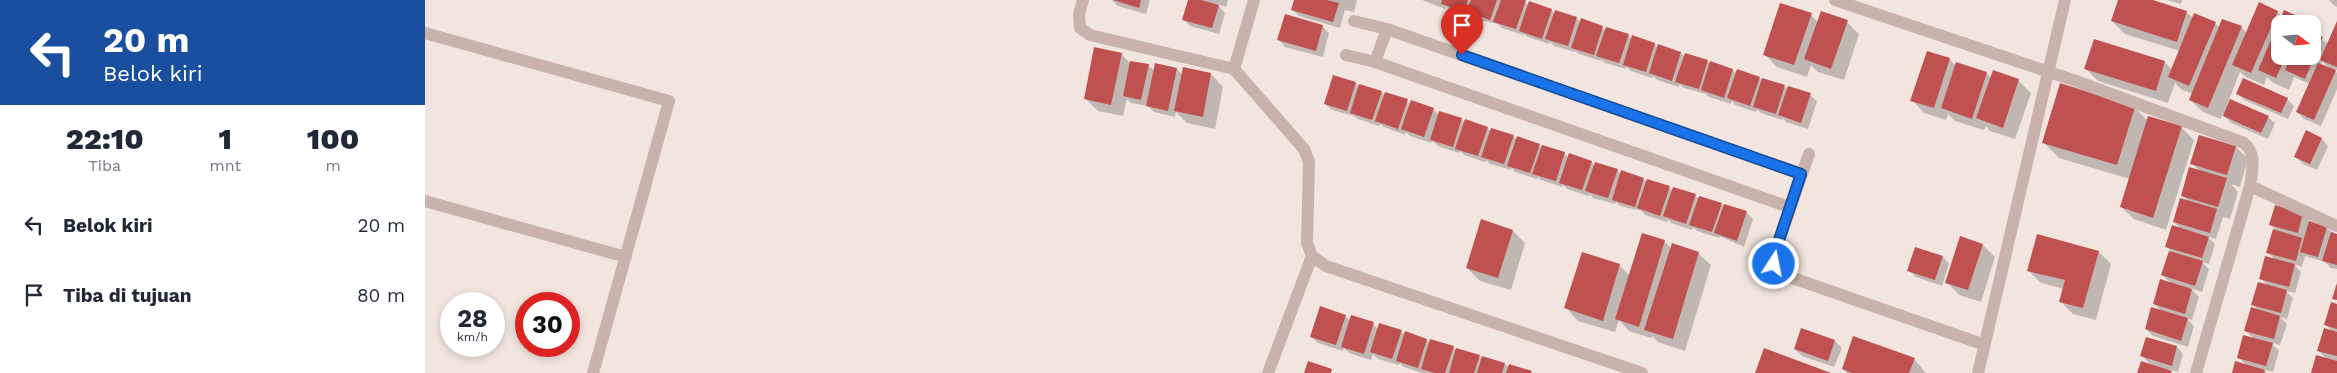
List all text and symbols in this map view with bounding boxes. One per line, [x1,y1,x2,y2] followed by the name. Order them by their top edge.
[1441,4,1483,55] pin
[1448,11,1476,39] icon: arrive
[2271,15,2321,65] north arrow
[2271,15,2321,65] map controls
[103,19,189,61] text: 20 m
[20,20,85,85] icon: left
[103,61,203,86] text: Belok kiri
[66,121,144,156] text: 22:10
[219,121,232,156] text: 1
[307,121,359,156] text: 100
[88,156,121,175] text: Tiba
[209,156,241,175] text: mnt
[325,156,341,175] text: m
[20,211,48,239] icon: left
[63,214,153,237] text: Belok kiri
[358,214,405,237] text: 20 m
[1747,237,1799,289] position arrow
[20,281,48,309] icon: arrive
[63,284,192,307] text: Tiba di tujuan
[357,284,405,307] text: 80 m
[515,292,580,357] speed limit sign: 30
[457,304,488,333] text: 28
[457,330,488,344] text: km/h

